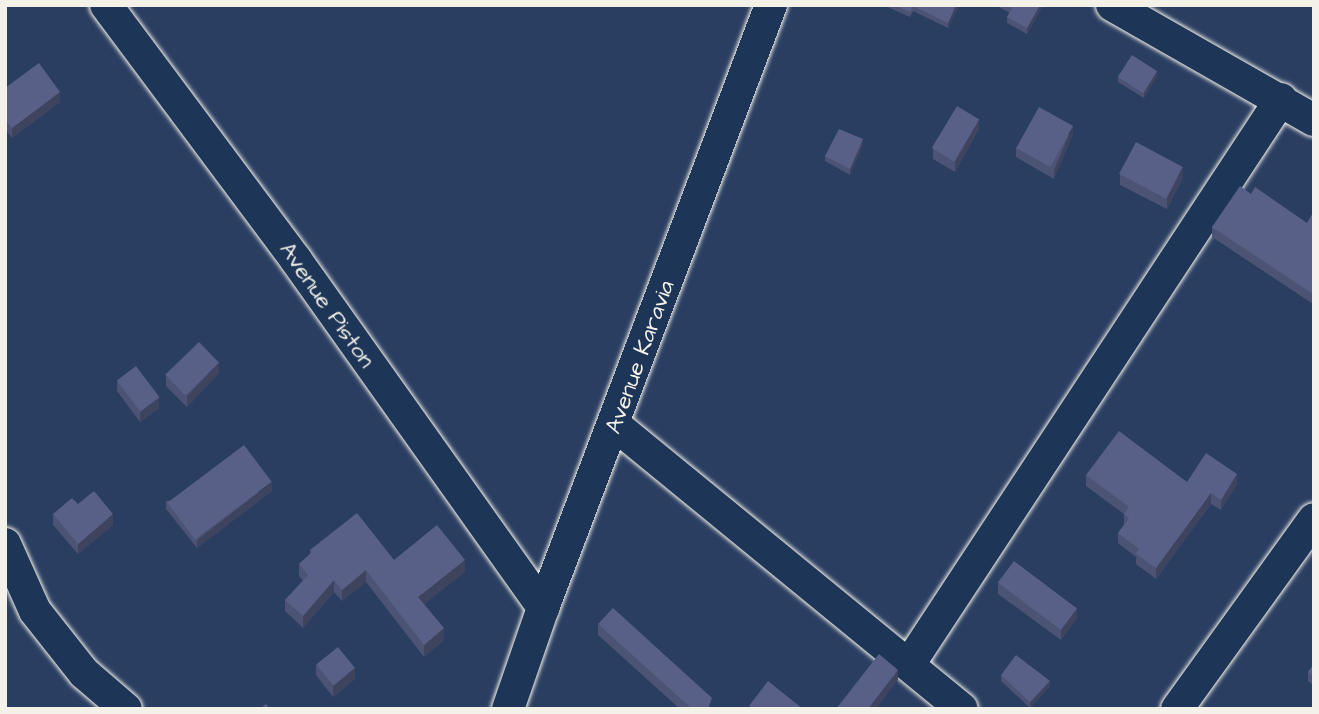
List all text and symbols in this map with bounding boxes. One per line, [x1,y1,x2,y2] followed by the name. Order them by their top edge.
[273,237,381,373] street label: Avenue Piston
[599,277,681,437] street label: Avenue Karavia

